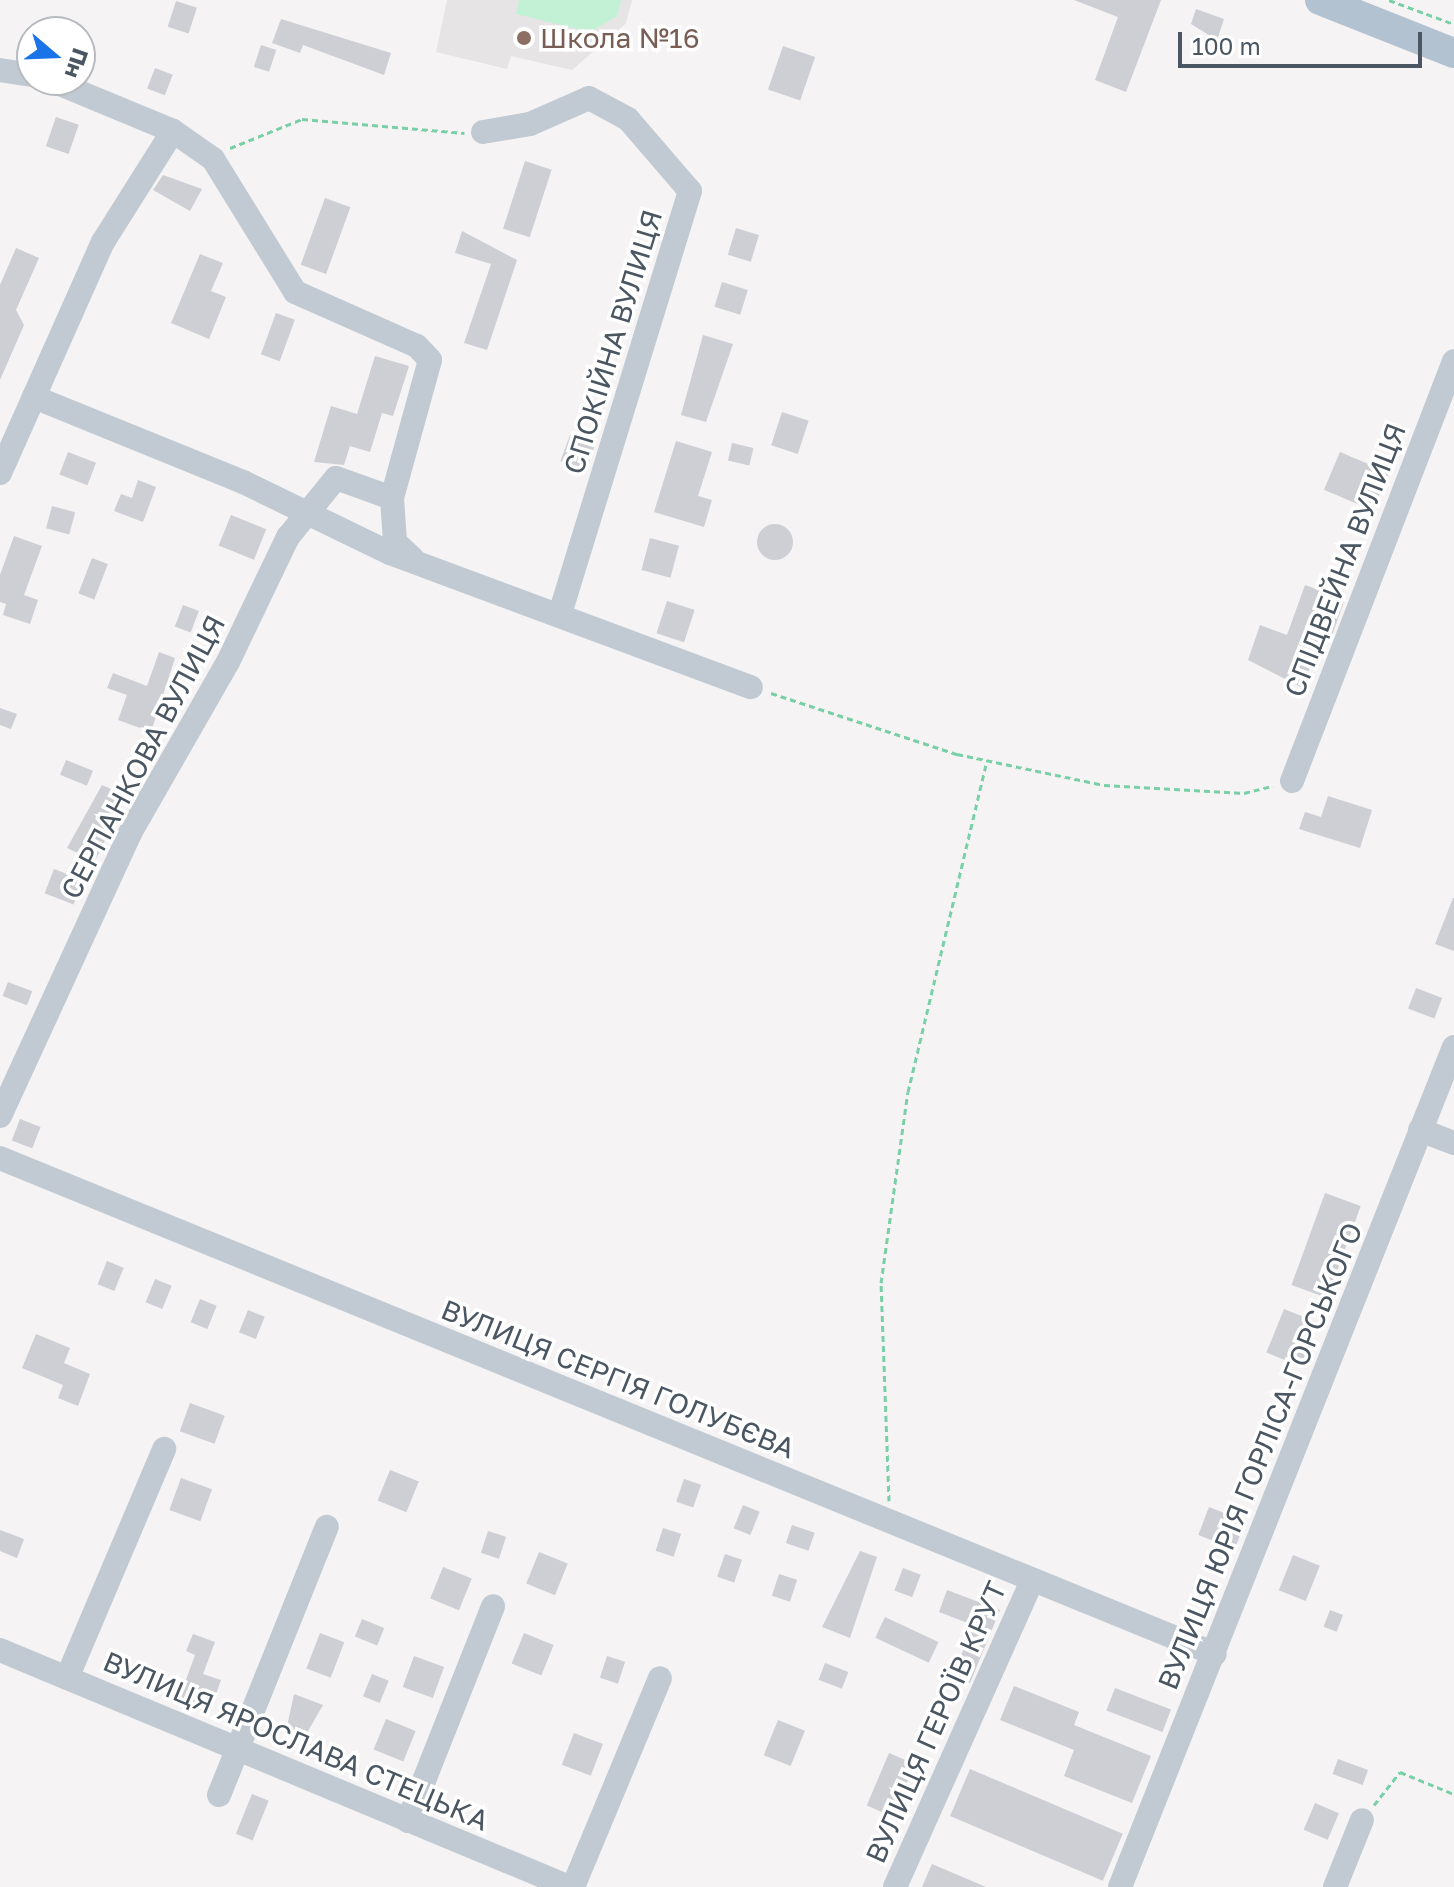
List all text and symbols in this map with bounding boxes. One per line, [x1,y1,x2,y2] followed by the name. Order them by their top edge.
[16,16,96,96] north arrow
[1182,16,1426,66] scale bar
[540,21,700,55] place label: Школа №16
[515,29,533,47] marker: Школа №16
[1192,31,1261,60] text: 100 m
[60,45,95,82] text: Пн
[557,206,669,478] street label: СПОКІЙНА ВУЛИЦЯ
[1277,418,1413,702] street label: СПІДВЕЙНА ВУЛИЦЯ
[54,610,232,904] street label: СЕРПАНКОВА ВУЛИЦЯ
[1151,1218,1369,1694] street label: ВУЛИЦЯ ЮРІЯ ГОРЛІСА-ГОРСЬКОГО
[436,1293,800,1465] street label: ВУЛИЦЯ СЕРГІЯ ГОЛУБЄВА
[859,1576,1013,1868] street label: ВУЛИЦЯ ГЕРОЇВ КРУТ
[98,1644,494,1838] street label: ВУЛИЦЯ ЯРОСЛАВА СТЕЦЬКА

